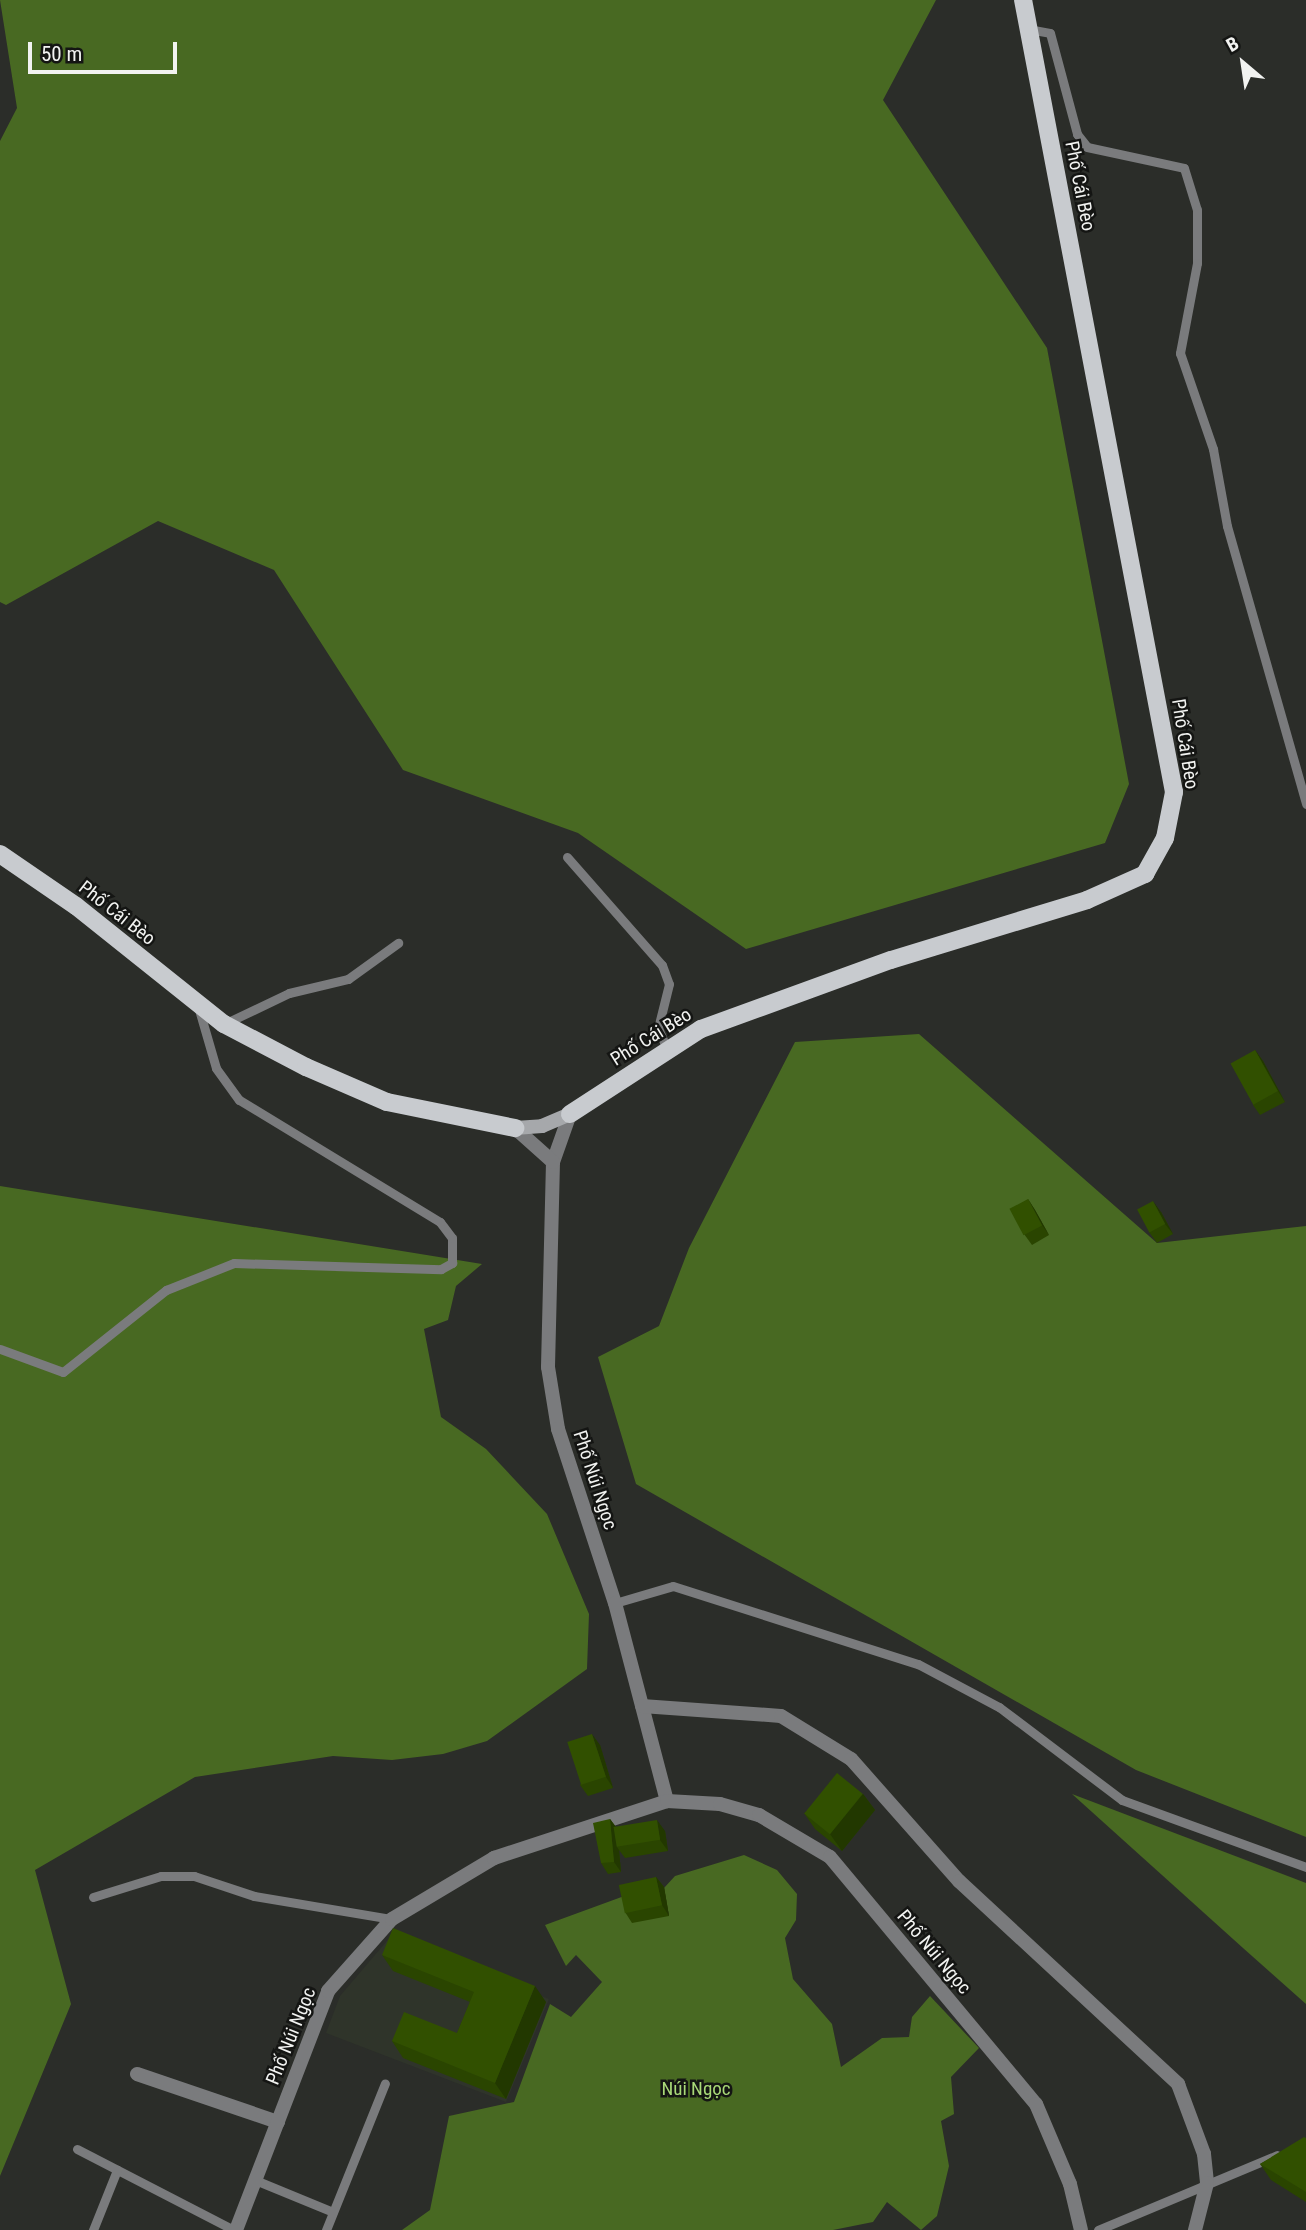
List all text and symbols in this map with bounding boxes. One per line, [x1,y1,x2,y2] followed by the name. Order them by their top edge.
[32,28,180,72] scale bar
[1208,28,1278,98] north arrow
[1222,32,1243,57] text: B
[41,42,82,66] text: 50 m
[1060,139,1100,233] street label: Phố Cái Bèo
[1167,697,1203,791] street label: Phố Cái Bèo
[74,876,160,950] street label: Phố Cái Bèo
[606,1003,696,1071] street label: Phố Cái Bèo
[568,1428,622,1532] street label: Phố Núi Ngọc
[892,1905,976,1999] street label: Phố Núi Ngọc
[261,1984,321,2088] street label: Phố Núi Ngọc
[661,2078,731,2100] park label: Núi Ngọc

